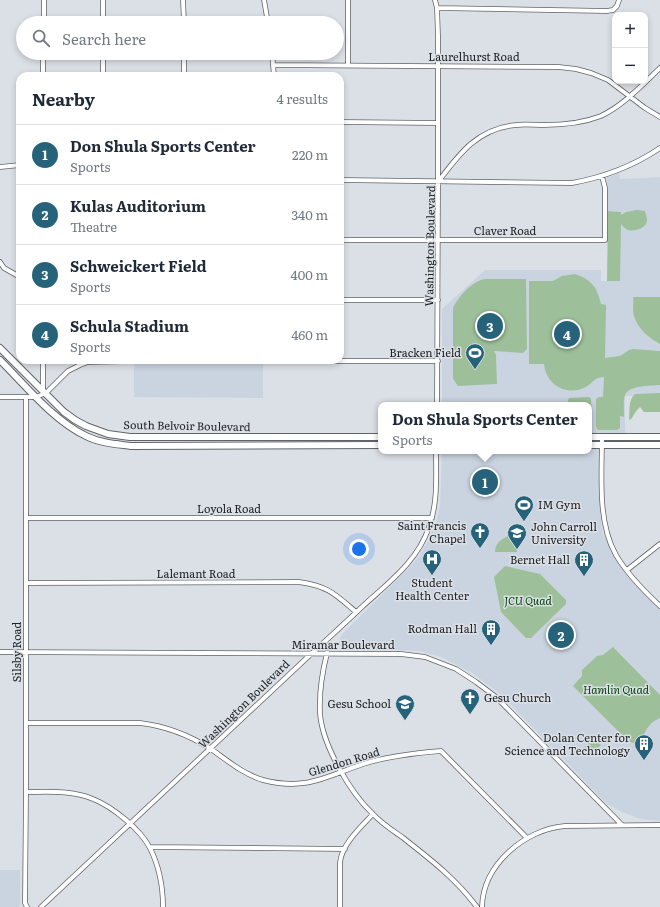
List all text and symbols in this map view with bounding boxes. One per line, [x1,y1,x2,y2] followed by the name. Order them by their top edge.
[612,12,648,84] map controls
[612,12,648,48] button: +
[16,16,344,60] search box
[30,27,52,49] icon: search
[62,27,146,50] text: Search here
[428,48,520,64] street label: Laurelhurst Road
[612,48,648,84] button: −
[32,86,95,111] text: Nearby
[277,89,328,108] text: 4 results
[70,134,256,157] text: Don Shula Sports Center
[42,145,48,164] text: 1
[292,145,328,164] text: 220 m
[70,157,110,176] text: Sports
[420,185,438,307] street label: Washington Boulevard
[70,194,206,217] text: Kulas Auditorium
[42,205,48,224] text: 2
[291,205,328,224] text: 340 m
[70,217,117,236] text: Theatre
[474,222,537,238] street label: Claver Road
[70,254,207,277] text: Schweickert Field
[41,265,49,284] text: 3
[291,265,328,284] text: 400 m
[70,277,110,296] text: Sports
[477,311,503,341] pin: 3
[70,314,189,337] text: Schula Stadium
[554,319,580,349] pin: 4
[41,325,49,344] text: 4
[291,325,328,344] text: 460 m
[70,337,110,356] text: Sports
[464,342,486,370] sports icon: Bracken Field
[389,344,461,360] place label: Bracken Field
[378,402,592,454] popup
[392,407,578,430] text: Don Shula Sports Center
[123,416,251,434] street label: South Belvoir Boulevard
[392,430,432,449] text: Sports
[472,467,498,497] pin: 1
[513,494,535,522] sports icon: IM Gym
[538,496,581,512] place label: IM Gym
[197,500,261,516] street label: Loyola Road
[397,517,466,546] place label: Saint Francis Chapel
[531,518,597,547] place label: John Carroll University
[469,521,491,549] church icon: Saint Francis Chapel
[506,522,528,550] school or university icon: John Carroll University
[349,539,369,559] your location
[421,548,443,576] hospital icon: Student Health Center
[573,549,595,577] building icon: Bernet Hall
[510,551,570,567] place label: Bernet Hall
[157,565,236,581] street label: Lalemant Road
[395,574,470,603] place label: Student Health Center
[504,592,553,608] park label: JCU Quad
[480,618,502,646] building icon: Rodman Hall
[408,620,477,636] place label: Rodman Hall
[548,620,574,650] pin: 2
[8,622,24,682] street label: Silsby Road
[291,636,395,652] street label: Miramar Boulevard
[194,655,293,751] street label: Washington Boulevard
[583,681,650,697] park label: Hamlin Quad
[459,687,481,715] church icon: Gesu Church
[484,689,551,705] place label: Gesu Church
[394,693,416,721] school or university icon: Gesu School
[327,695,391,711] place label: Gesu School
[505,729,631,758] place label: Dolan Center for Science and Technology
[633,733,655,761] building icon: Dolan Center for Science and Technology
[306,743,382,779] street label: Glendon Road

